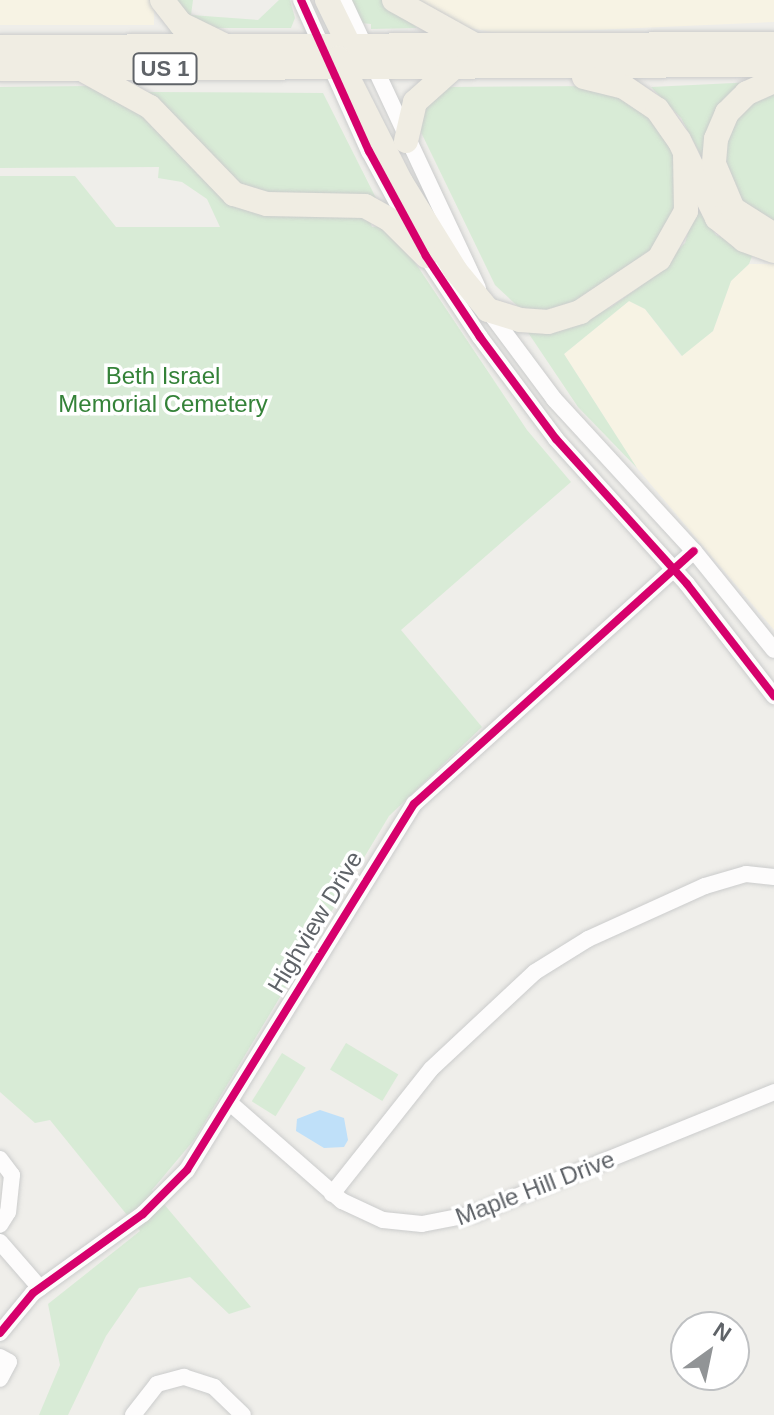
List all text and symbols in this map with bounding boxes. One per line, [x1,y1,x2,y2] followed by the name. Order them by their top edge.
[131,51,199,87] road number: US 1
[58,362,268,418] park label: Beth Israel Memorial Cemetery
[261,846,369,998] street label: Highview Drive
[451,1144,619,1232] street label: Maple Hill Drive
[670,1311,750,1391] north arrow
[709,1317,736,1347] text: N

